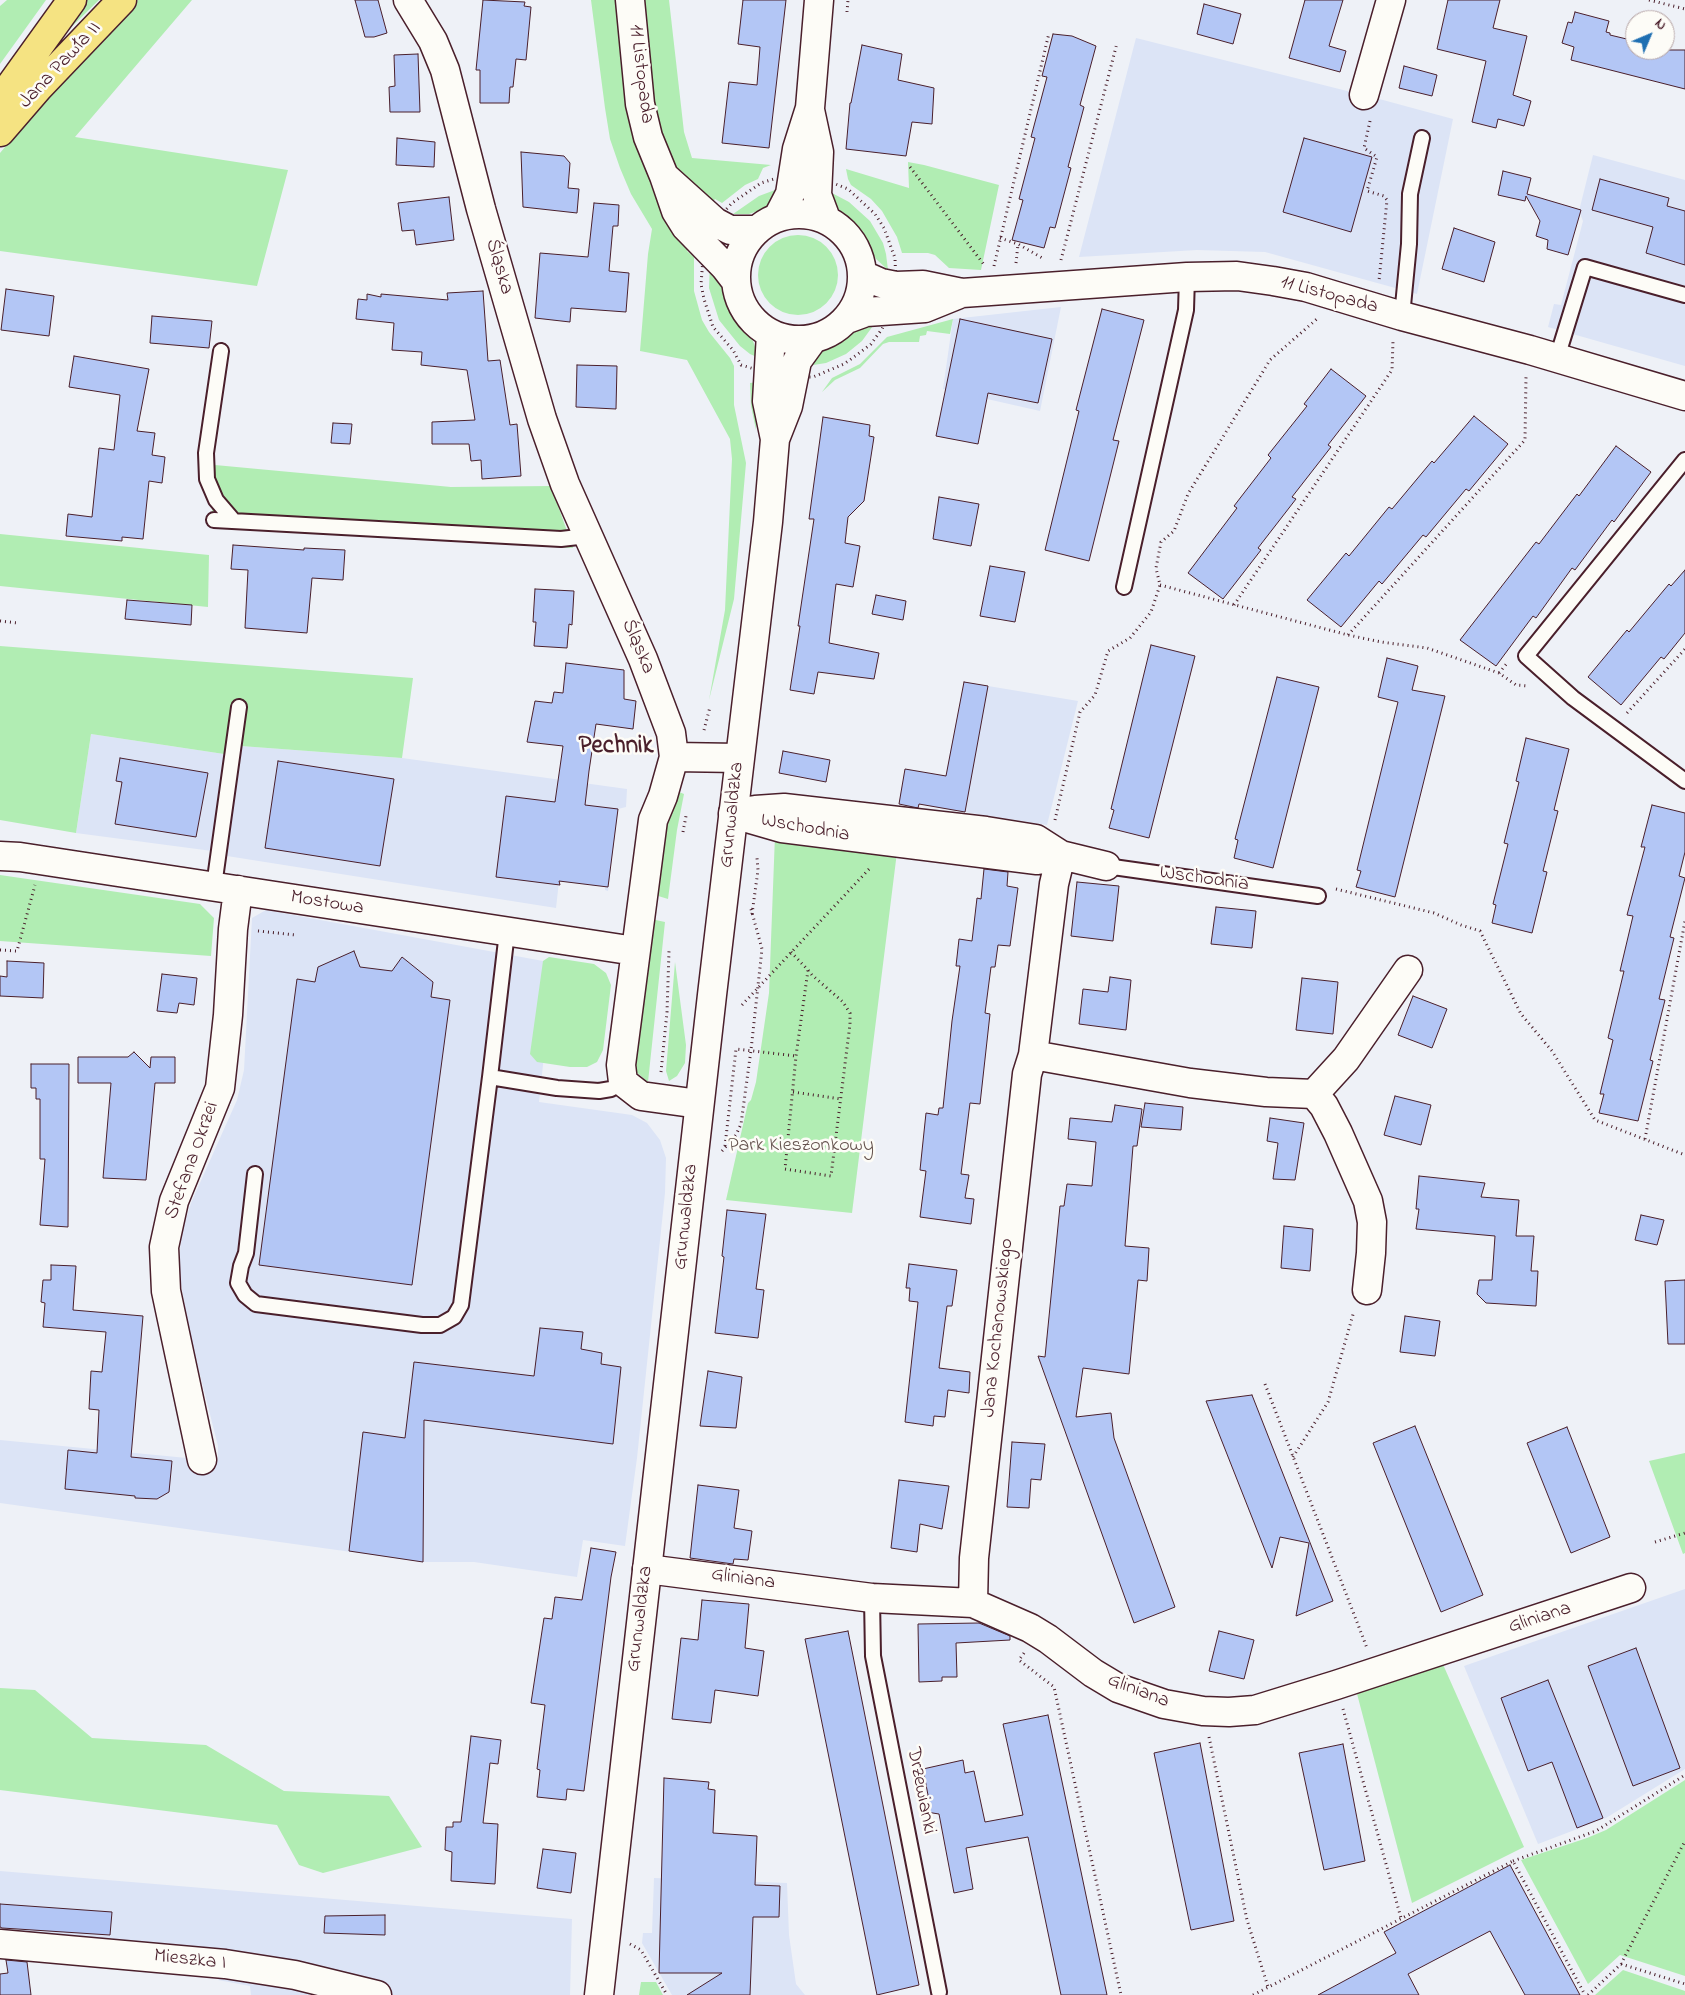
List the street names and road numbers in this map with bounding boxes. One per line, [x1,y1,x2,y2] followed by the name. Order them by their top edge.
[15,18,107,114] street label: Jana Pawła II
[622,23,658,125] street label: 11 Listopada
[479,236,517,298] street label: Śląska
[1278,272,1380,320] street label: 11 Listopada
[615,616,659,678] street label: Śląska
[716,761,750,869] street label: Grunwaldzka
[759,809,851,849] street label: Wschodnia
[1158,862,1250,898] street label: Wschodnia
[289,886,365,922] street label: Mostowa
[161,1099,225,1223] street label: Stefana Okrzei
[670,1163,704,1271] street label: Grunwaldzka
[978,1237,1020,1419] street label: Jana Kochanowskiego
[709,1564,777,1596] street label: Gliniana
[623,1565,659,1673] street label: Grunwaldzka
[1506,1598,1574,1640] street label: Gliniana
[1104,1669,1172,1715] street label: Gliniana
[900,1746,940,1836] street label: Drzewianki
[153,1945,227,1977] street label: Mieszka I

